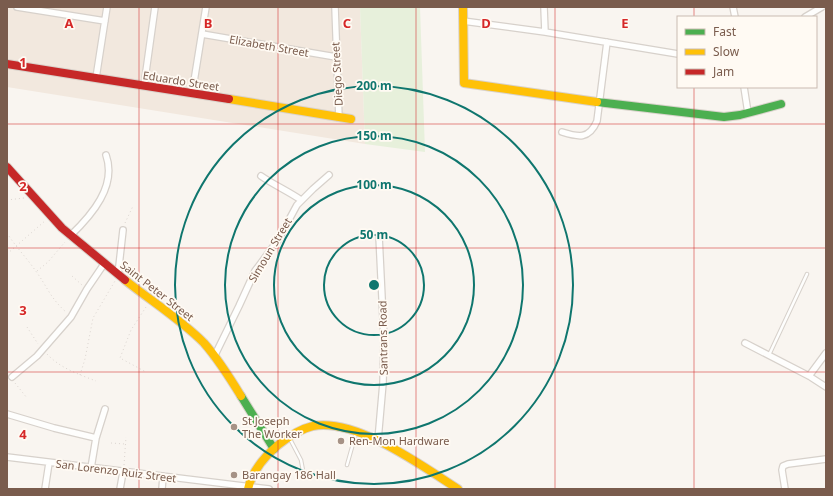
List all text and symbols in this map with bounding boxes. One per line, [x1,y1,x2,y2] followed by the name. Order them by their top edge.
[65,14,74,32] text: A
[204,14,212,32] text: B
[343,14,351,32] text: C
[481,14,491,32] text: D
[621,14,629,32] text: E
[677,16,817,88] legend
[713,23,737,40] text: Fast
[228,31,310,60] street label: Elizabeth Street
[327,42,346,106] street label: Diego Street
[713,43,740,60] text: Slow
[19,53,27,71] text: 1
[712,63,734,80] text: Jam
[142,67,220,94] street label: Eduardo Street
[356,77,392,94] text: 200 m
[356,127,392,144] text: 150 m
[356,176,392,193] text: 100 m
[19,177,27,195] text: 2
[244,215,295,285] street label: Simoun Street
[360,226,388,243] text: 50 m
[117,257,197,324] street label: Saint Peter Street
[367,278,381,292] centre of rings
[374,300,391,376] street label: Santrans Road
[19,301,27,319] text: 3
[242,413,302,441] place label: St Joseph The Worker
[229,422,239,432] marker: St Joseph The Worker
[19,425,27,443] text: 4
[349,433,449,448] place label: Ren-Mon Hardware
[336,436,346,446] marker: Ren-Mon Hardware
[55,456,177,485] street label: San Lorenzo Ruiz Street
[242,467,336,482] place label: Barangay 186 Hall
[229,470,239,480] marker: Barangay 186 Hall

